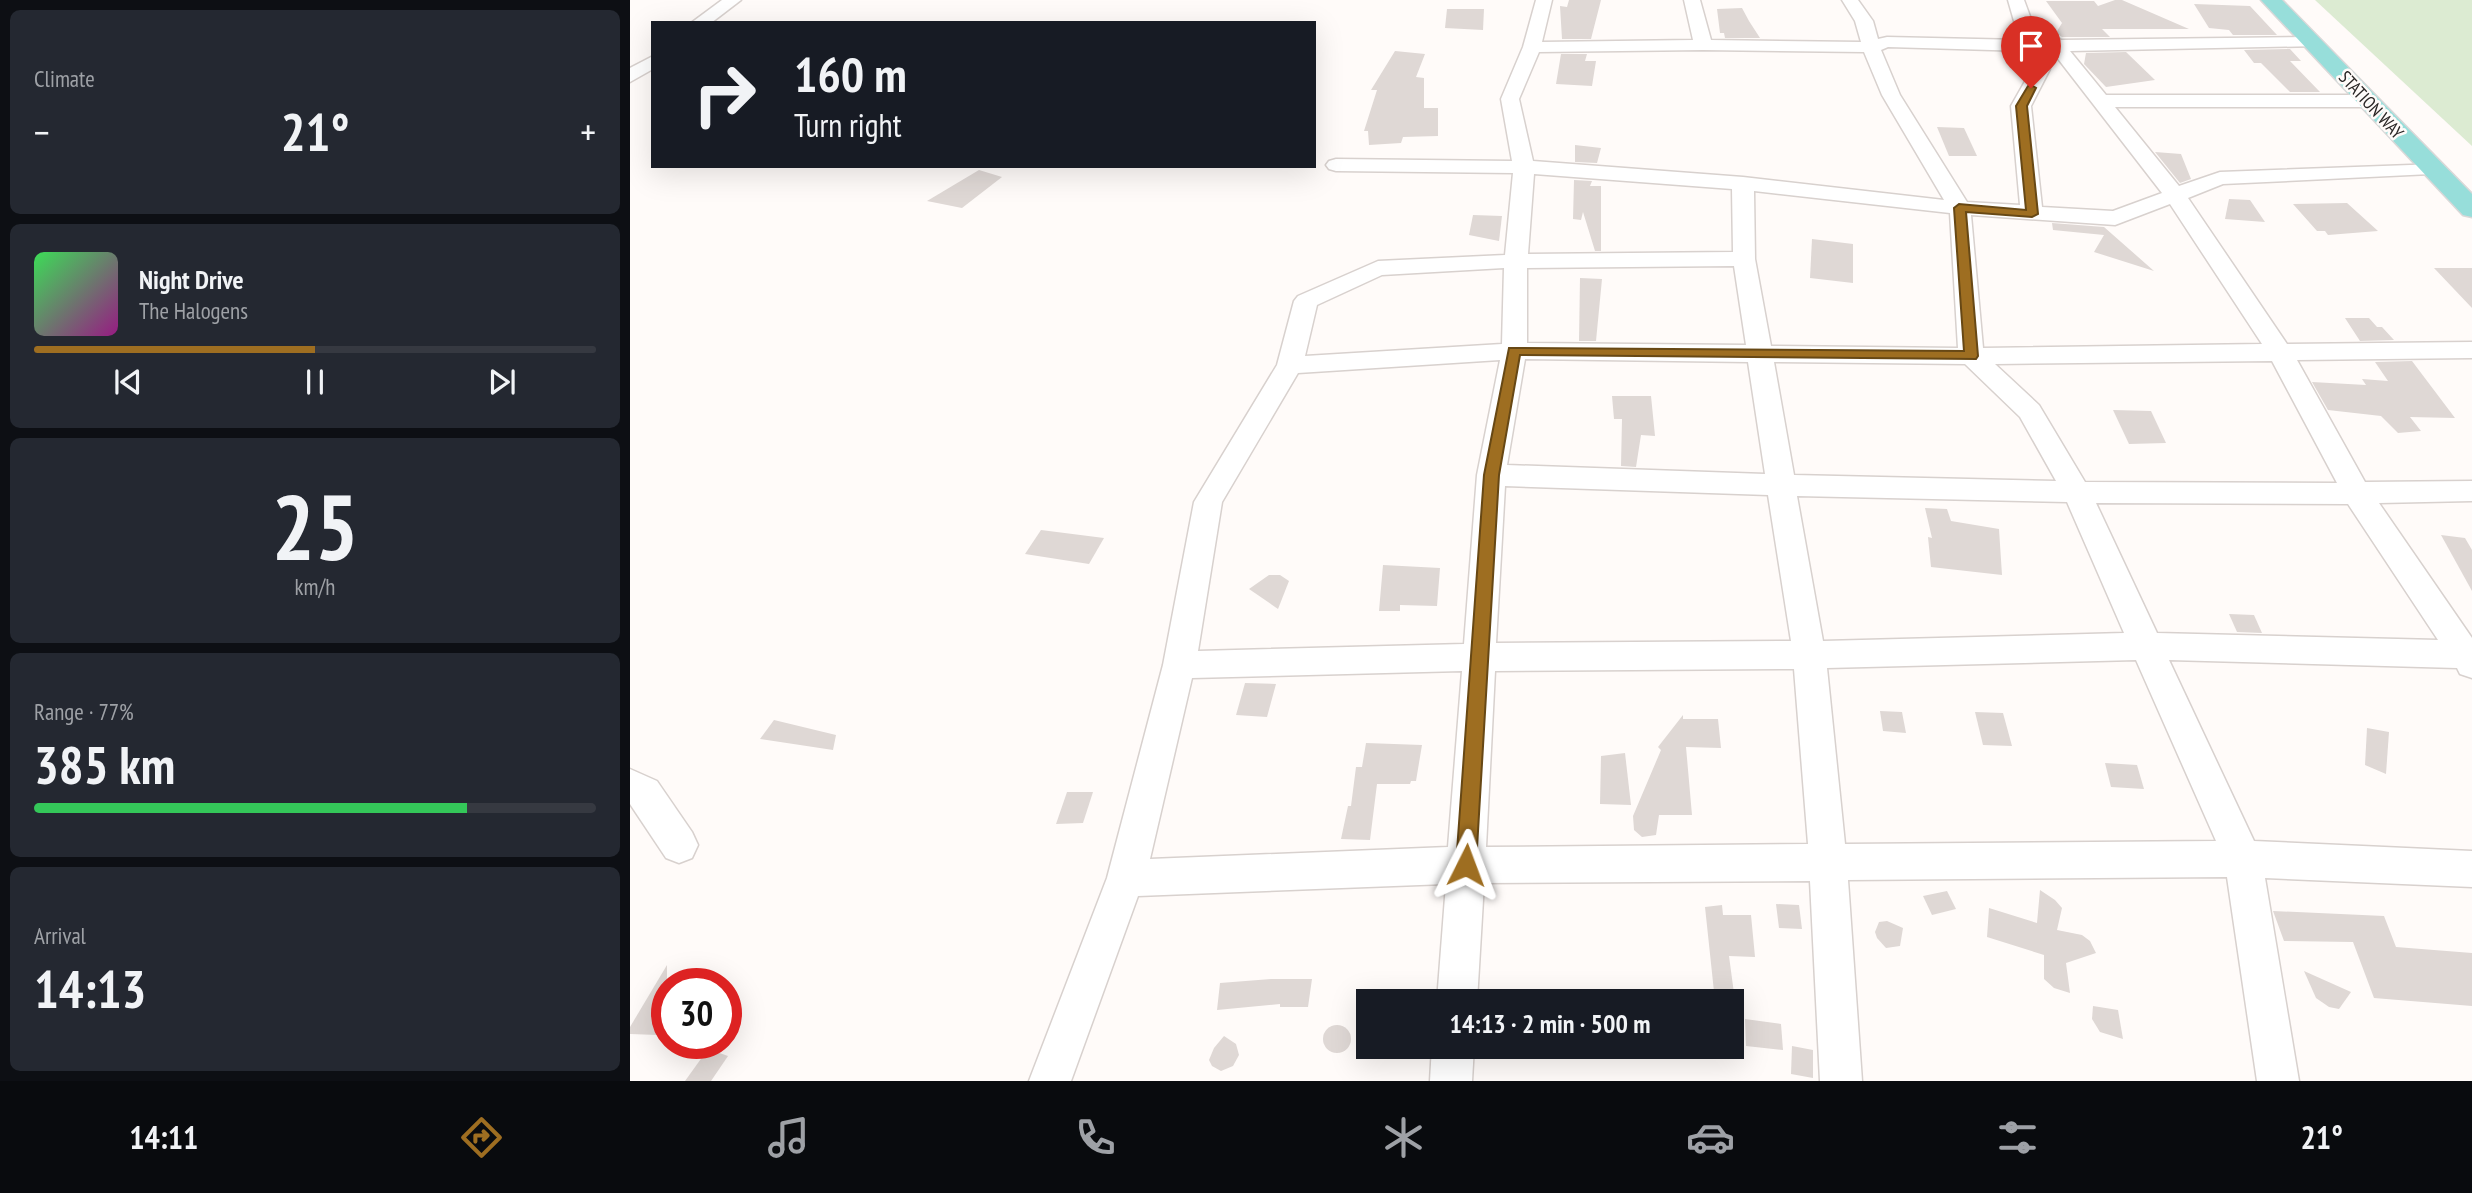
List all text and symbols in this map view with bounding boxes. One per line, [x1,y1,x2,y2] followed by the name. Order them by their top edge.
[2001,16,2061,88] pin
[2012,27,2050,65] icon: arrive
[794,42,907,106] text: 160 m
[679,49,770,140] icon: right
[34,64,95,93] text: Climate
[2334,66,2409,144] street label: STATION WAY
[281,98,349,165] text: 21°
[794,104,902,146] text: Turn right
[34,107,50,156] text: −
[580,107,596,156] text: +
[139,263,244,296] text: Night Drive
[139,296,248,325] text: The Halogens
[109,363,147,401] icon: previous
[296,363,334,401] icon: pause
[483,363,521,401] icon: next
[272,467,359,585] text: 25
[295,572,335,601] text: km/h
[34,697,134,726] text: Range · 77%
[34,731,175,798] text: 385 km
[1429,828,1503,902] position arrow
[34,921,86,950] text: Arrival
[34,955,146,1022] text: 14:13
[651,968,742,1059] speed limit sign: 30
[1450,1007,1650,1040] text: 14:13 · 2 min · 500 m
[457,1113,506,1162] icon: directions
[764,1113,813,1162] icon: music
[1071,1113,1120,1162] icon: phone
[1379,1113,1428,1162] icon: climate
[1686,1113,1735,1162] icon: car
[1993,1113,2042,1162] icon: filters
[129,1116,198,1158] text: 14:11
[2301,1116,2343,1158] text: 21°

